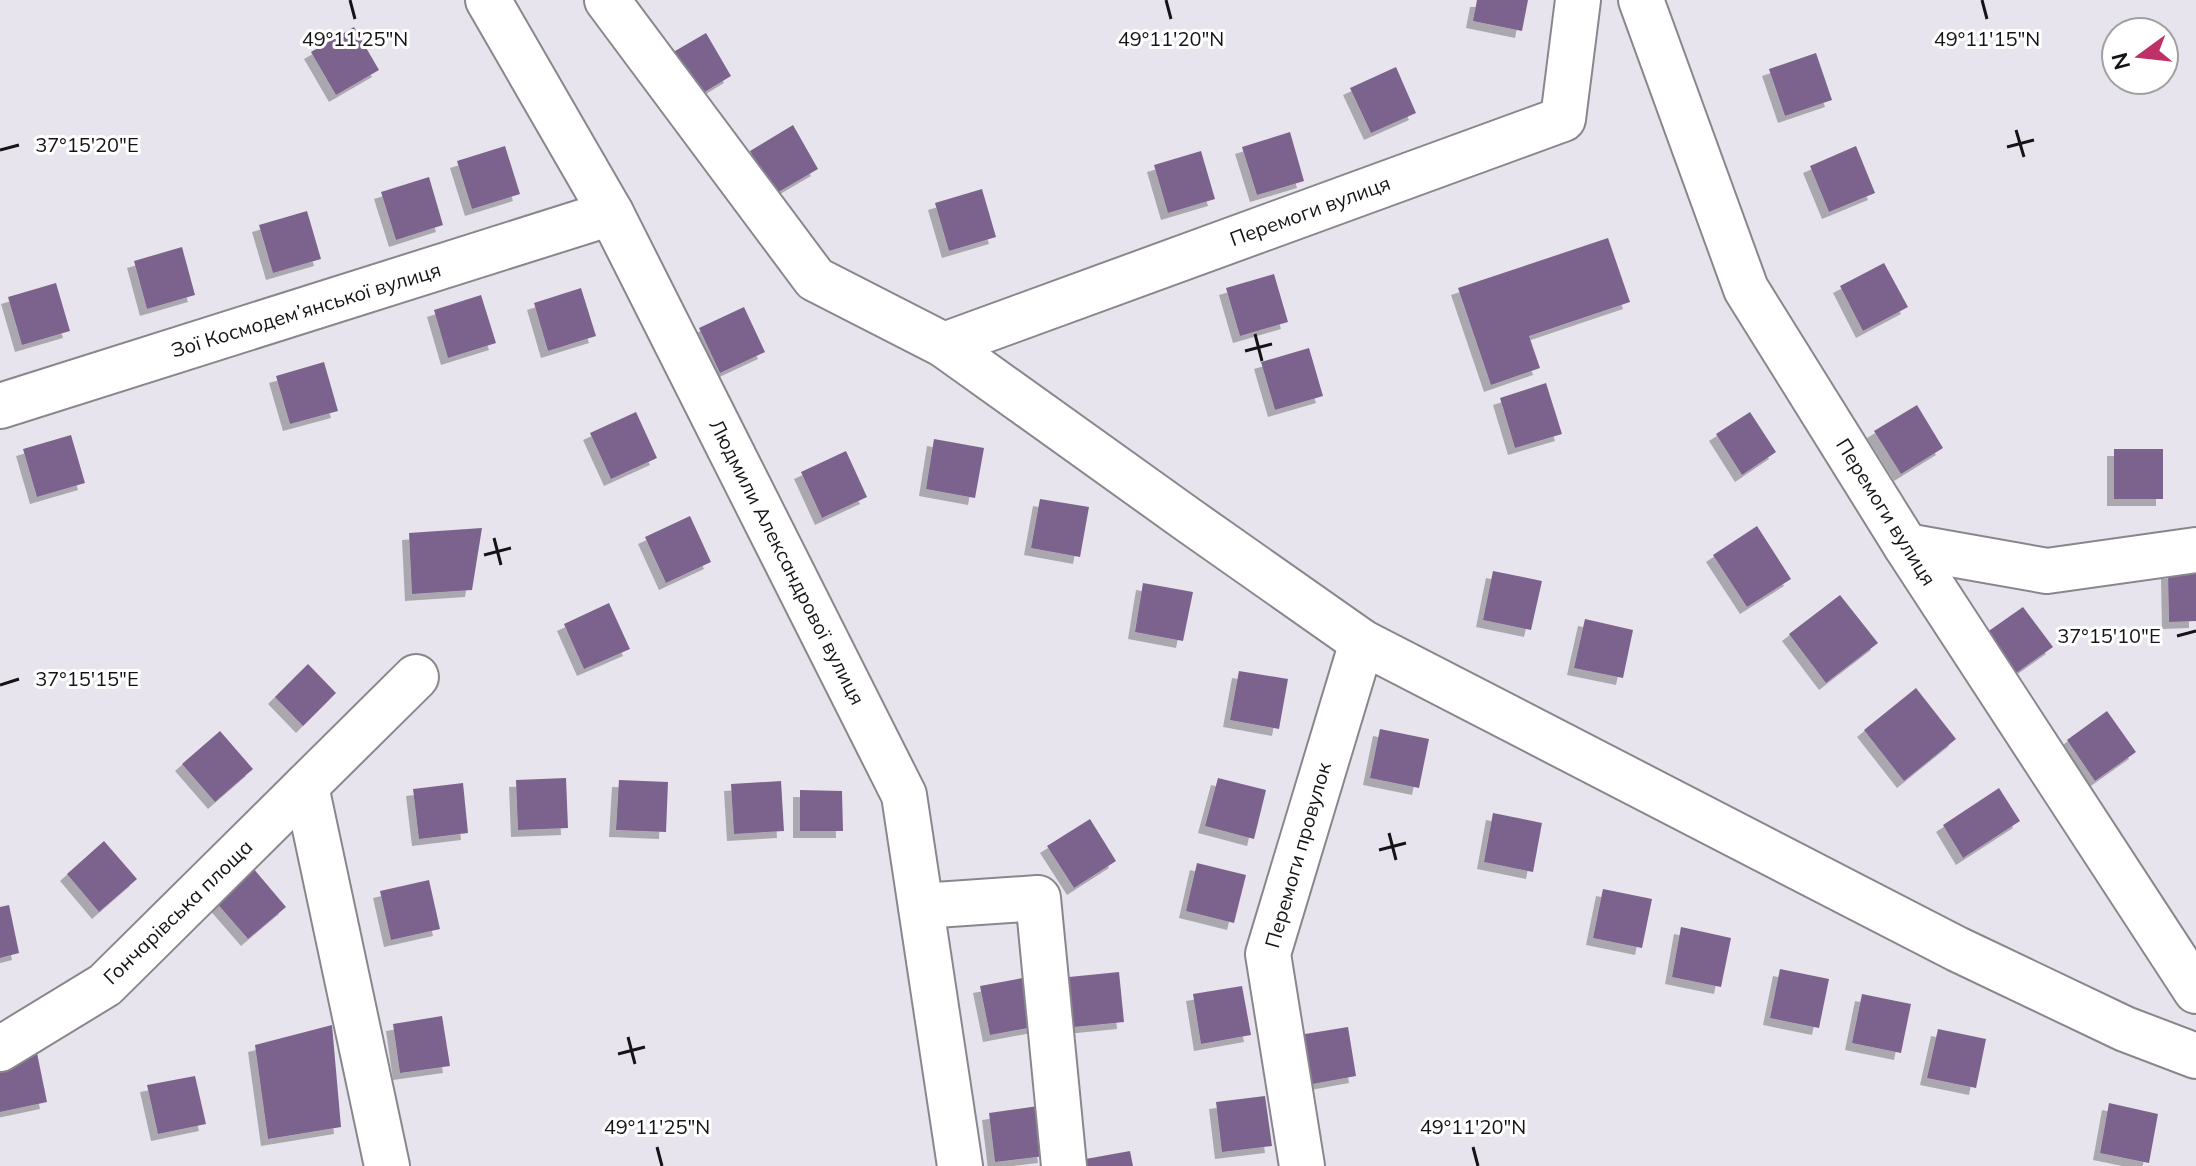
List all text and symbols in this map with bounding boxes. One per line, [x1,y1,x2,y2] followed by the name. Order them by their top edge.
[2100,16,2180,96] north arrow
[302,26,408,51] text: 49°11'25"N
[1118,26,1224,51] text: 49°11'20"N
[1934,26,2040,51] text: 49°11'15"N
[2105,50,2136,73] text: N
[35,132,139,157] text: 37°15'20"E
[1226,170,1394,251] street label: Перемоги вулиця
[168,257,444,363] street label: Зої Космодем’янської вулиця
[704,415,871,709] street label: Людмили Александрової вулиця
[1831,433,1942,590] street label: Перемоги вулиця
[2057,623,2161,648] text: 37°15'10"E
[35,666,139,691] text: 37°15'15"E
[1259,759,1336,951] street label: Перемоги провулок
[98,834,257,989] street label: Гончарівська площа
[604,1114,710,1139] text: 49°11'25"N
[1420,1114,1526,1139] text: 49°11'20"N

